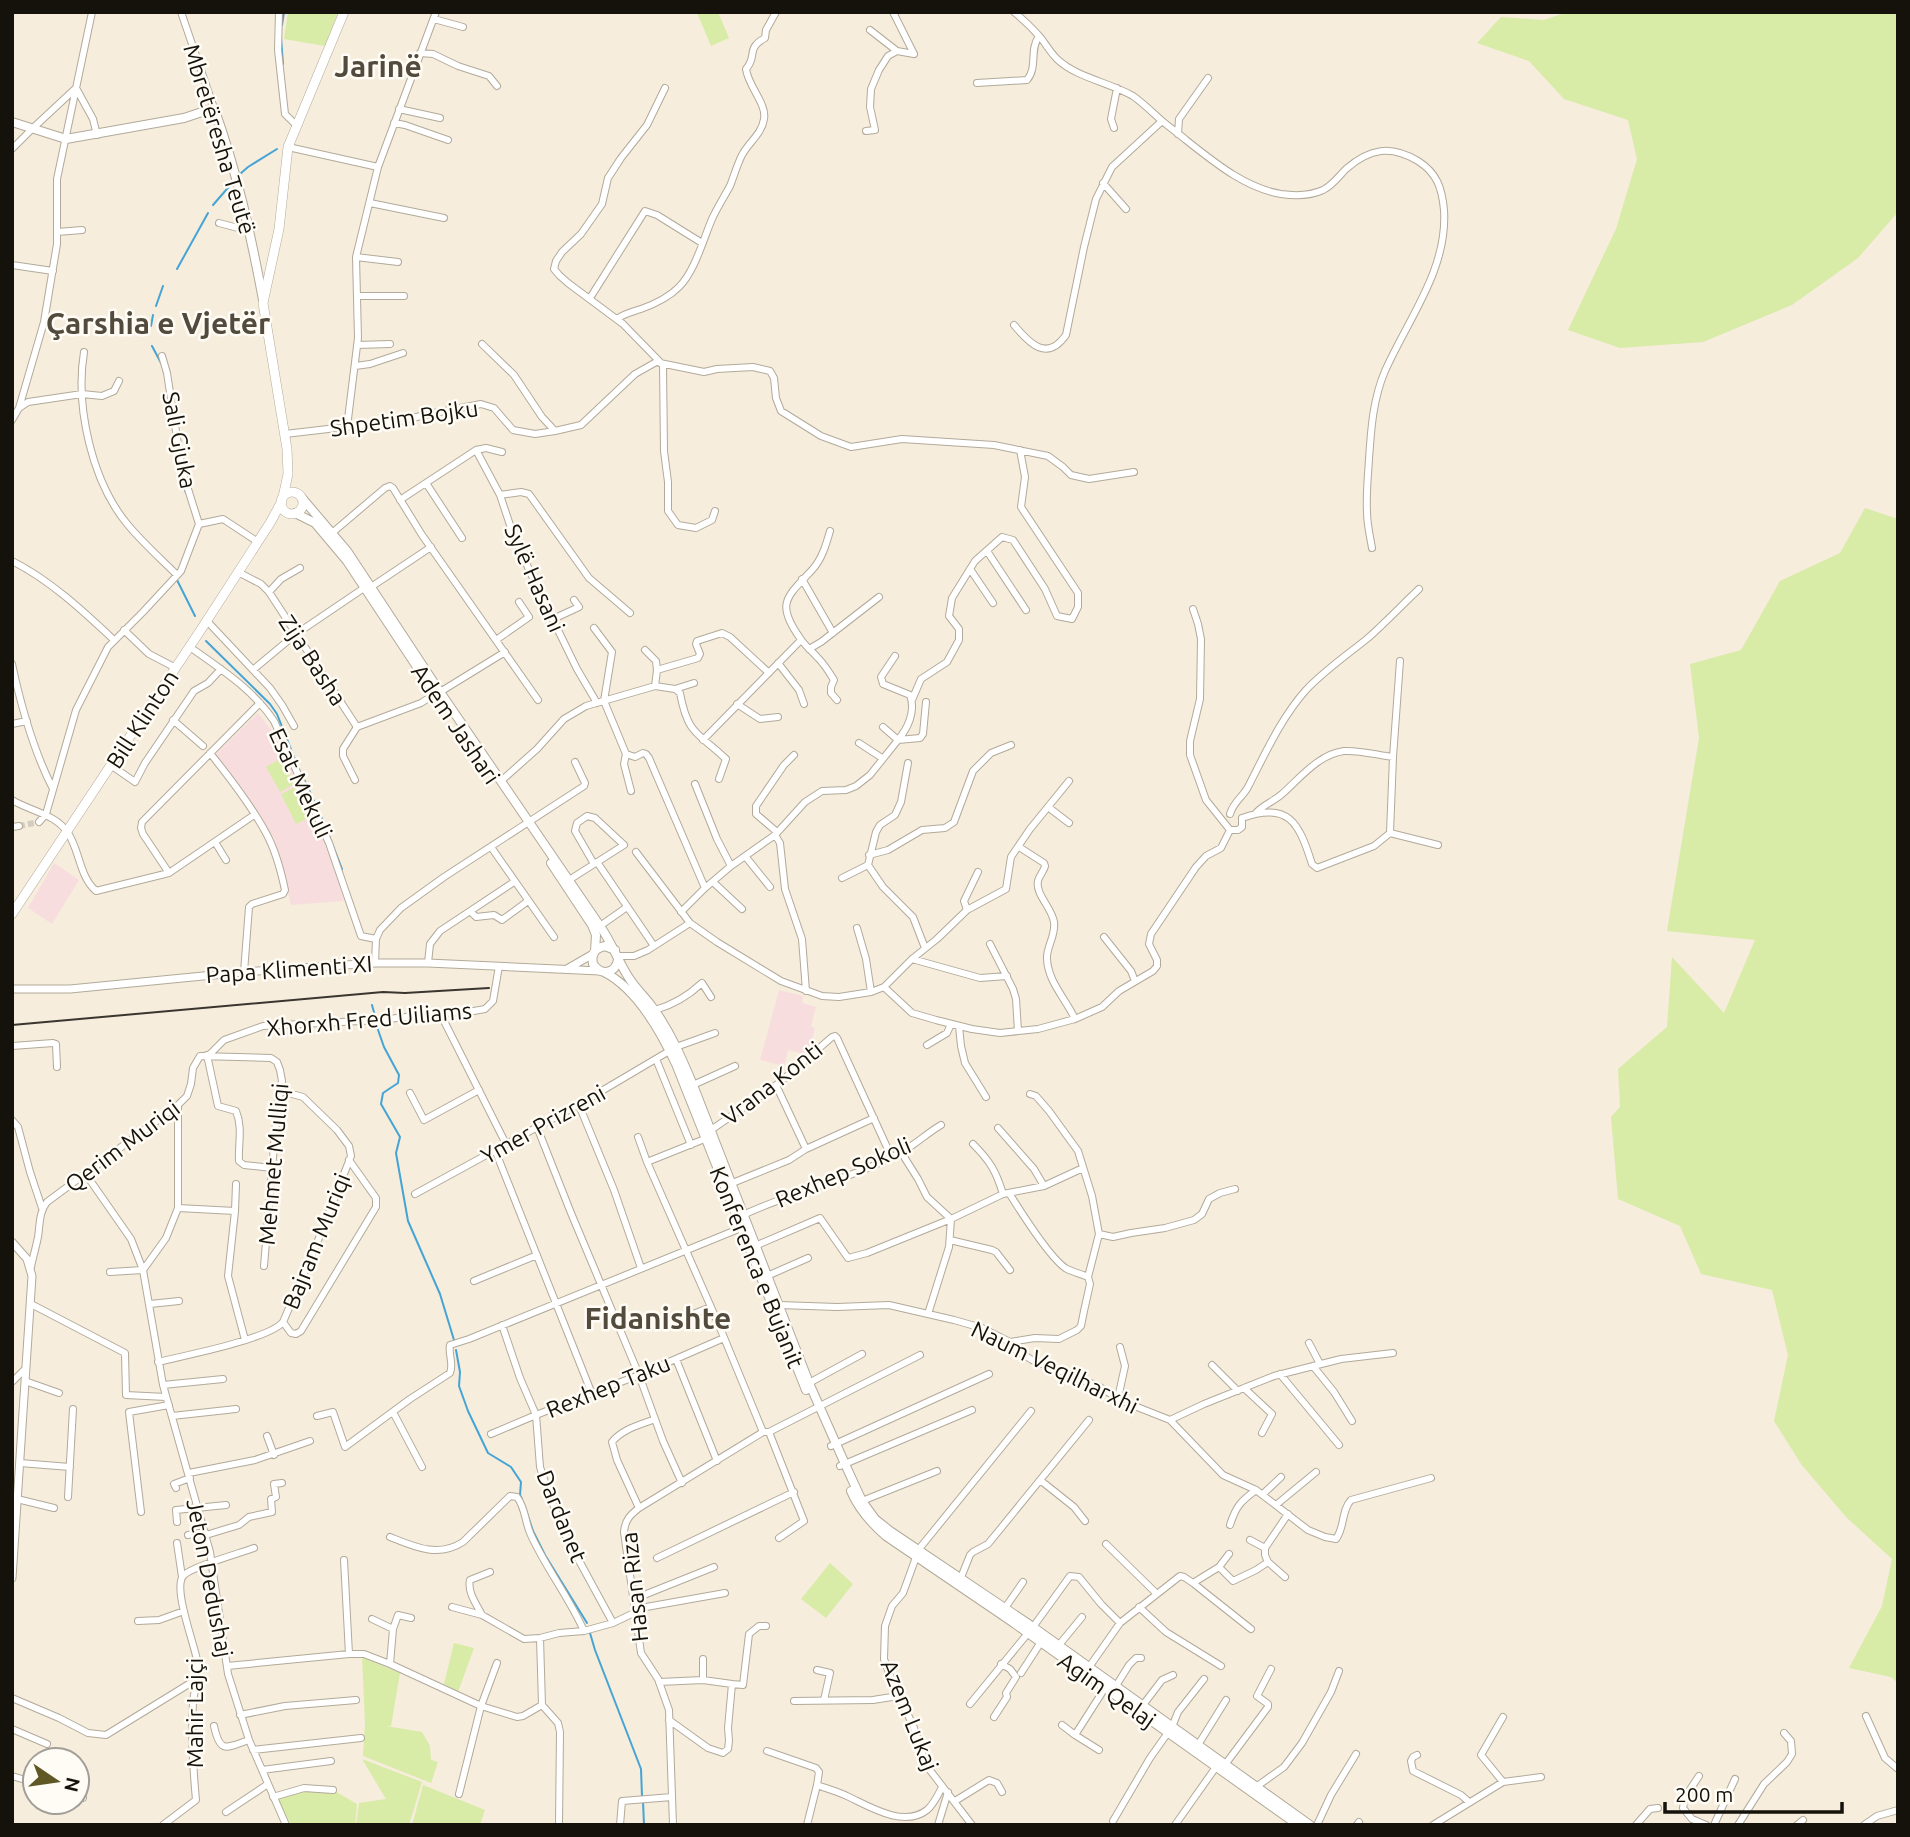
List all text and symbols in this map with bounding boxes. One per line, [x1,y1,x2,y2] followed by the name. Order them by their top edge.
[179,41,261,237] street label: Mbretëresha Teutë
[334,49,422,83] district label: Jarinë
[46,306,271,340] district label: Çarshia e Vjetër
[158,389,202,491] street label: Sali Gjuka
[328,395,480,441] street label: Shpetim Bojku
[500,520,570,636] street label: Sylë Hasani
[274,610,352,710] street label: Zija Basha
[407,660,505,788] street label: Adem Jashari
[101,665,183,773] street label: Bill Klinton
[265,724,337,842] street label: Esat Mekuli
[205,951,373,987] street label: Papa Klimenti XI
[265,998,473,1040] street label: Xhorxh Fred Uiliams
[717,1036,827,1130] street label: Vrana Konti
[477,1080,609,1168] street label: Ymer Prizreni
[253,1082,293,1246] street label: Mehmet Mulliqi
[60,1095,184,1197] street label: Qerim Muriqi
[771,1132,915,1212] street label: Rexhep Sokoli
[705,1163,809,1371] street label: Konferenca e Bujanit
[277,1170,355,1312] street label: Bajram Muriqi
[585,1301,731,1335] district label: Fidanishte
[968,1316,1142,1418] street label: Naum Veqilharxhi
[542,1350,674,1422] street label: Rexhep Taku
[532,1466,592,1566] street label: Dardanet
[182,1497,238,1659] street label: Jeton Dedushaj
[616,1531,652,1643] street label: Hasan Riza
[1054,1647,1160,1733] street label: Agim Qelaj
[876,1656,944,1774] street label: Azem Lukaj
[182,1658,207,1768] street label: Mahir Lajçi
[21,1746,91,1816] north arrow
[1665,1770,1842,1814] scale bar
[60,1775,85,1794] text: N
[1675,1782,1733,1806] text: 200 m

